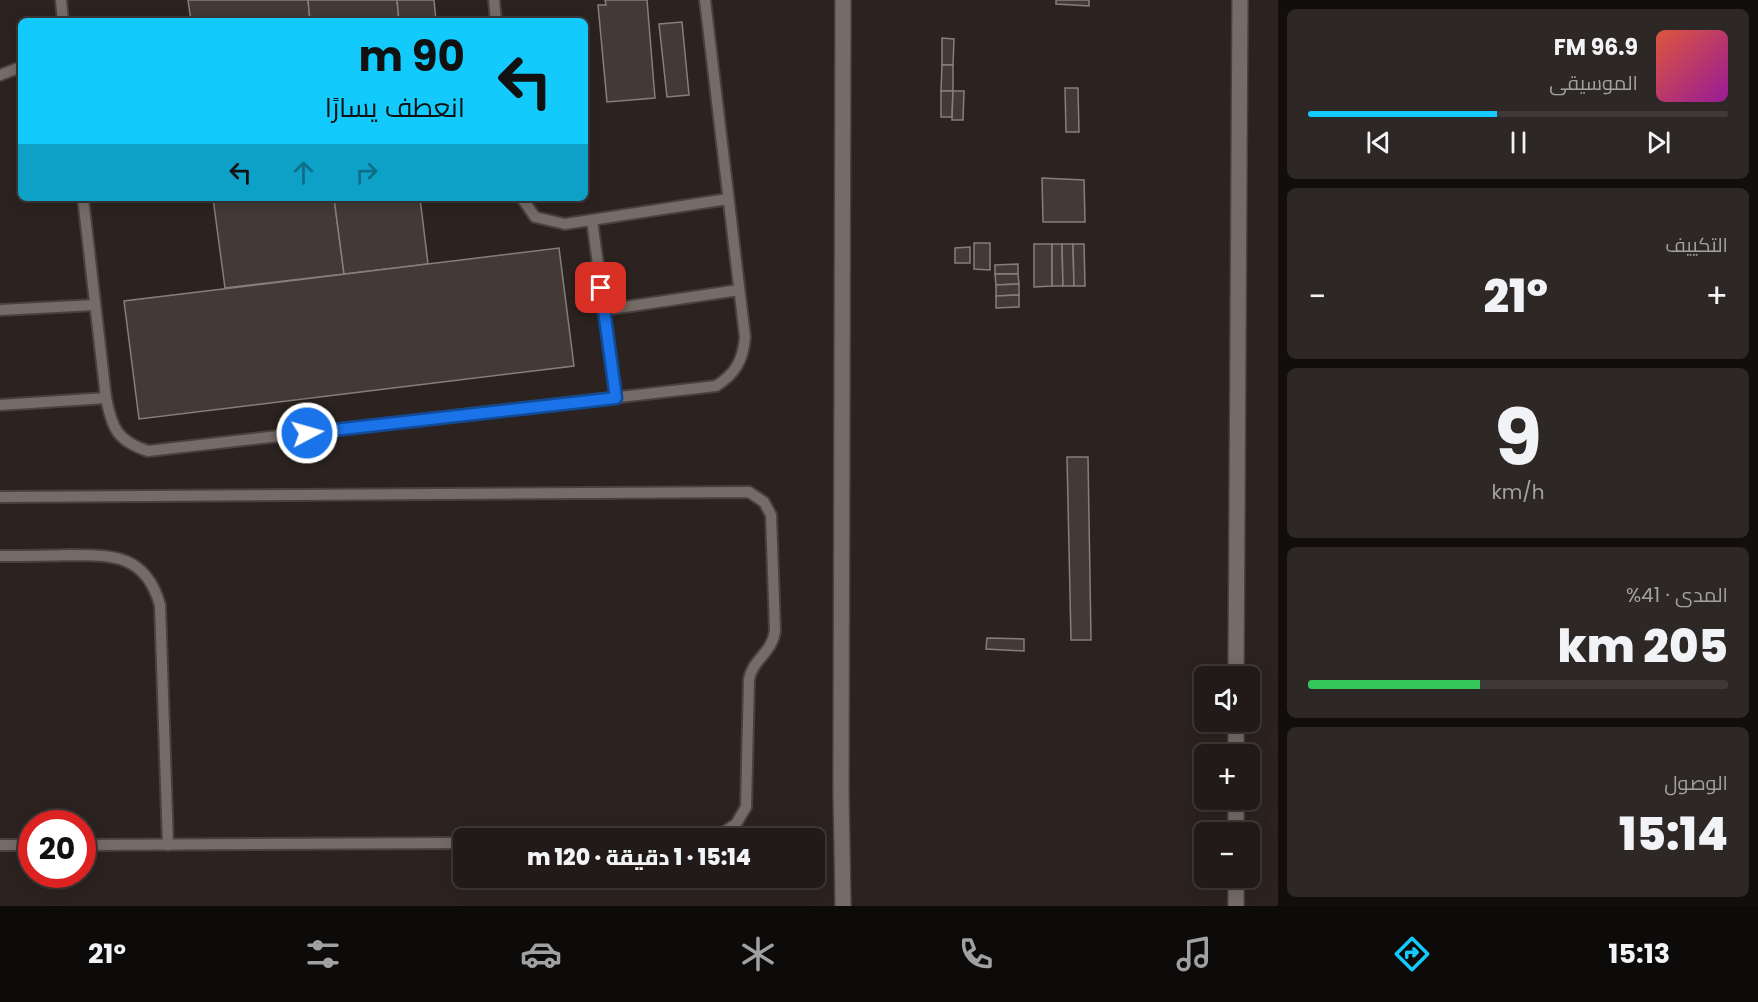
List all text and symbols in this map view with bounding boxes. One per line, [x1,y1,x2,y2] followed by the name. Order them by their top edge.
[358,27,465,86] text: 90 m
[1554,32,1638,63] text: 96.9 FM
[486,42,564,120] icon: left
[1549,69,1638,97] text: الموسيقى
[325,89,465,126] text: انعطف يسارًا
[1362,126,1395,159] icon: previous
[1502,126,1535,159] icon: pause
[1642,126,1675,159] icon: next
[224,156,257,189] icon: left
[287,156,320,189] icon: ahead
[350,156,383,189] icon: right
[1665,231,1728,259] text: التكييف
[575,262,626,313] pin
[1484,265,1548,328] text: 21°
[584,271,617,304] icon: arrive
[1308,273,1326,320] text: −
[1705,273,1728,320] text: +
[1494,383,1542,492] text: 9
[275,401,339,465] position arrow
[1491,478,1545,506] text: km/h
[1626,581,1728,609] text: المدى · 41%
[1558,615,1728,678] text: 205 km
[1194,666,1260,888] map controls
[1194,666,1260,732] button: sound
[1194,744,1260,810] button: +
[1664,769,1728,797] text: الوصول
[1619,803,1728,866] text: 15:14
[18,810,96,888] speed limit sign: 20
[1194,822,1260,888] button: −
[527,842,751,873] text: 15:14 · 1 دقيقة · 120 m
[302,933,344,975] icon: filters
[520,933,562,975] icon: car
[737,933,779,975] icon: climate
[955,933,997,975] icon: phone
[1173,933,1215,975] icon: music
[1391,933,1433,975] icon: directions
[88,935,126,972] text: 21°
[1608,935,1670,972] text: 15:13

